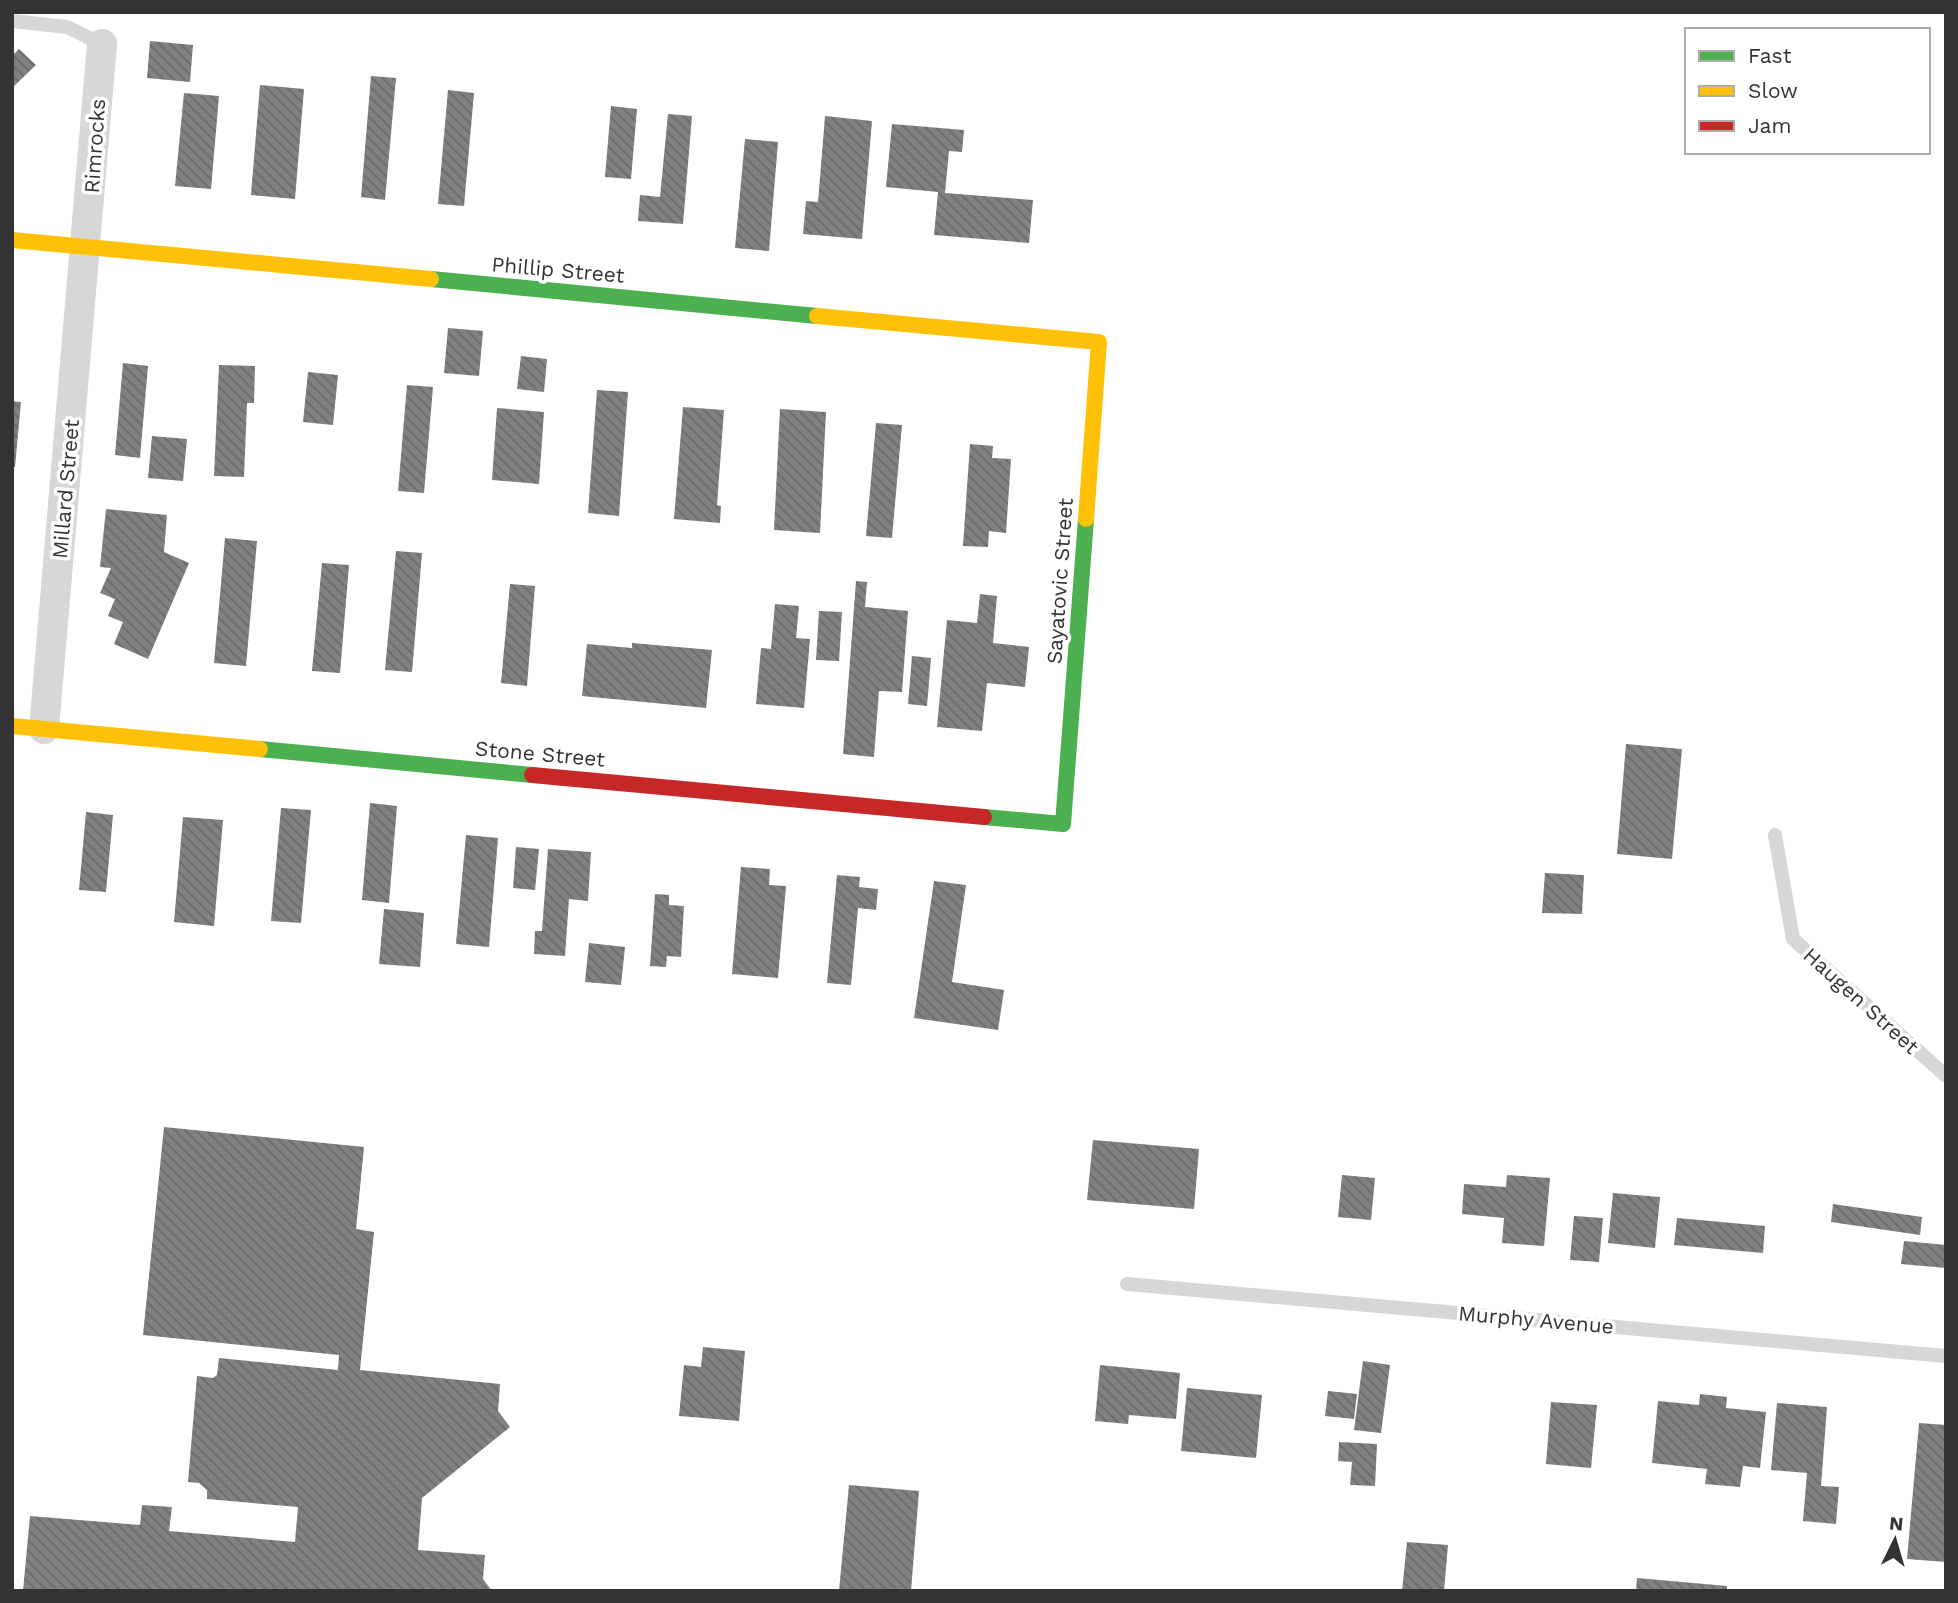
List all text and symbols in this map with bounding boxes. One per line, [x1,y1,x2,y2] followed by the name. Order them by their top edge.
[1685,28,1930,154] legend
[1748,43,1792,68] text: Fast
[1748,78,1798,103] text: Slow
[79,98,110,194] street label: Rimrocks
[1748,113,1791,138] text: Jam
[491,251,626,288] street label: Phillip Street
[47,418,84,560] street label: Millard Street
[1041,497,1078,665] street label: Sayatovic Street
[474,735,606,772] street label: Stone Street
[1798,942,1924,1059] street label: Haugen Street
[1457,1300,1615,1339] street label: Murphy Avenue
[1860,1505,1930,1575] north arrow
[1888,1511,1904,1536] text: N

